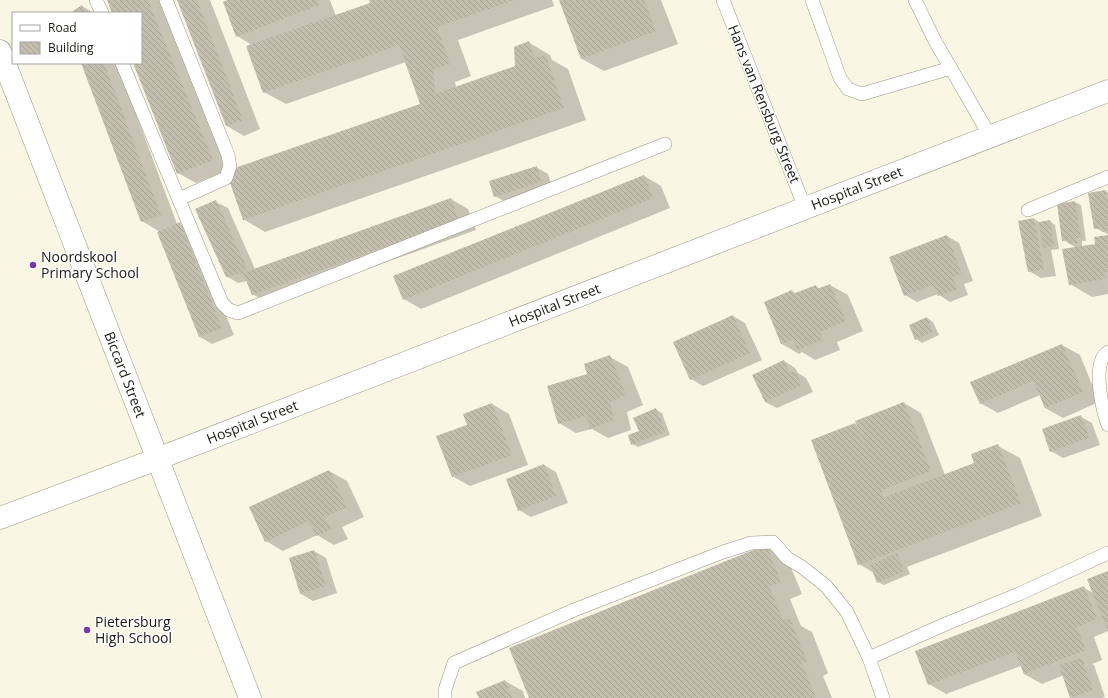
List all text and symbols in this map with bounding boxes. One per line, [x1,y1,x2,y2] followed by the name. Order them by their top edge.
[12,12,142,64] legend
[48,19,77,36] text: Road
[724,22,805,186] street label: Hans van Rensburg Street
[48,39,94,56] text: Building
[808,161,905,214] street label: Hospital Street
[41,247,139,282] place label: Noordskool Primary School
[28,260,38,270] marker: Noordskool Primary School
[506,278,603,331] street label: Hospital Street
[100,329,151,420] street label: Biccard Street
[204,395,301,448] street label: Hospital Street
[95,612,172,647] place label: Pietersburg High School
[82,625,92,635] marker: Pietersburg High School

